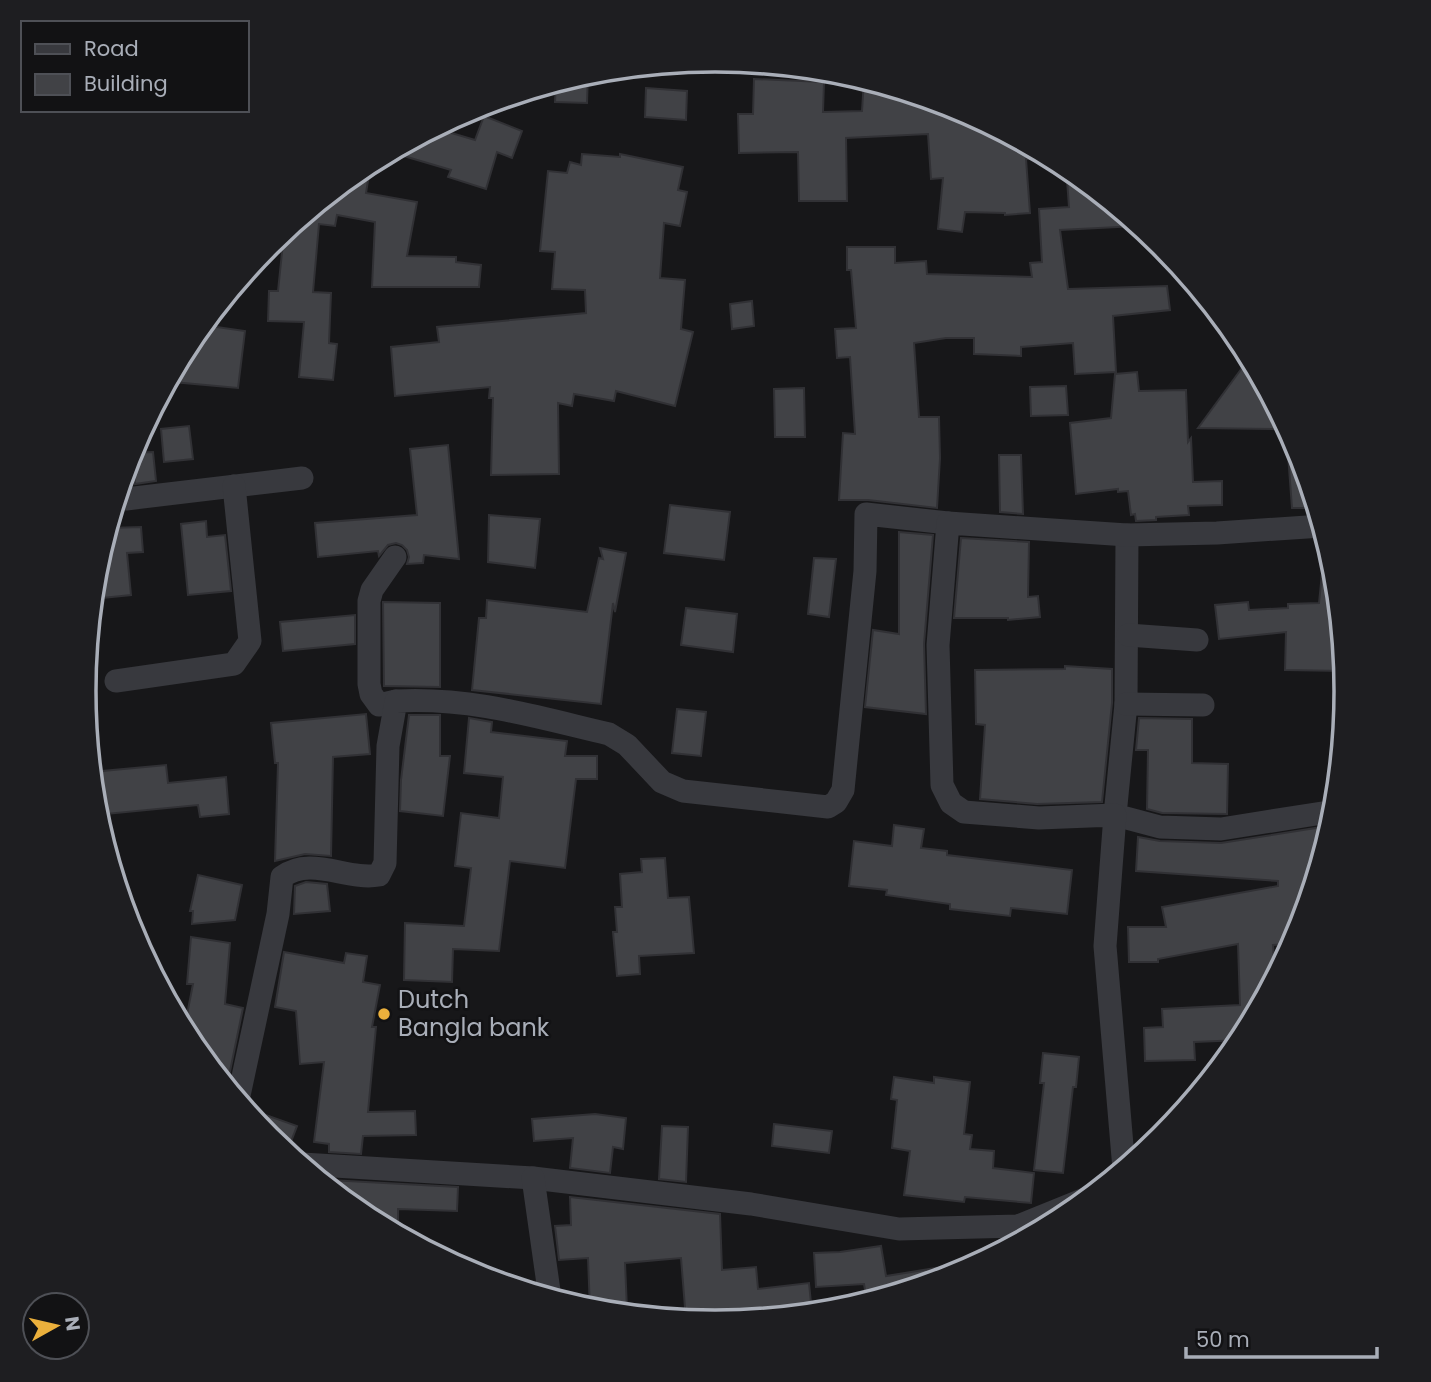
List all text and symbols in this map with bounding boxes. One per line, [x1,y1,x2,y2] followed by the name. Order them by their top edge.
[21,21,248,112] legend
[84,34,139,63] text: Road
[84,69,168,98] text: Building
[398,983,550,1044] place label: Dutch Bangla bank
[376,1006,392,1022] marker: Dutch Bangla bank
[21,1291,91,1361] north arrow
[58,1315,87,1333] text: N
[1186,1316,1377,1360] scale bar
[1196,1325,1250,1354] text: 50 m

